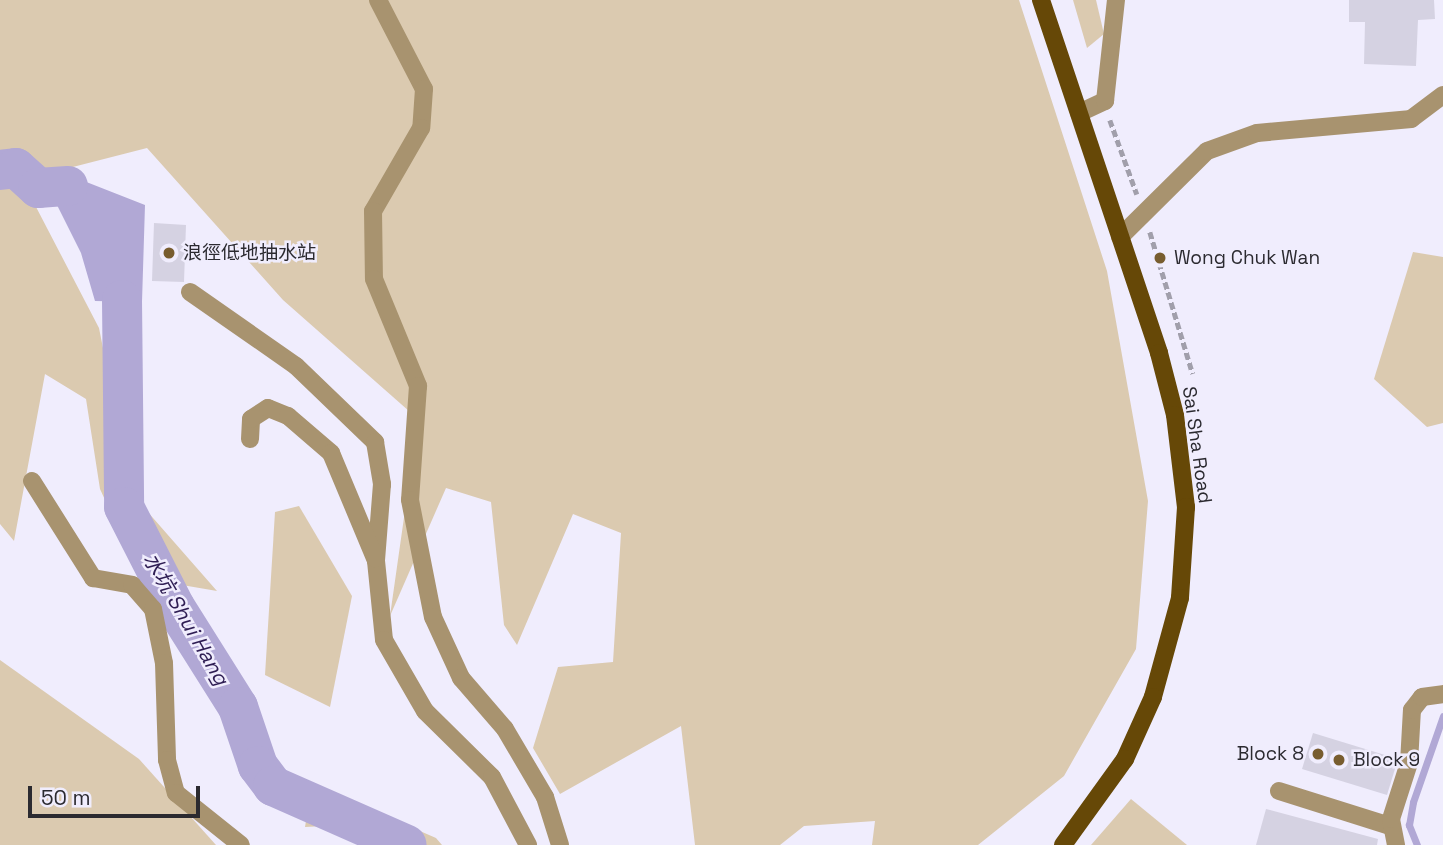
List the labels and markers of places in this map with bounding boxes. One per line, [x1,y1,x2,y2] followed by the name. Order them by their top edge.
[183,242,316,264] place label: 浪徑低地抽水站
[161,245,177,261] marker: 浪徑低地抽水站
[1174,247,1320,269] place label: Wong Chuk Wan
[1152,250,1168,266] marker: Wong Chuk Wan
[1237,743,1304,765] place label: Block 8
[1310,746,1326,762] marker: Block 8
[1353,749,1420,771] place label: Block 9
[1331,752,1347,768] marker: Block 9

